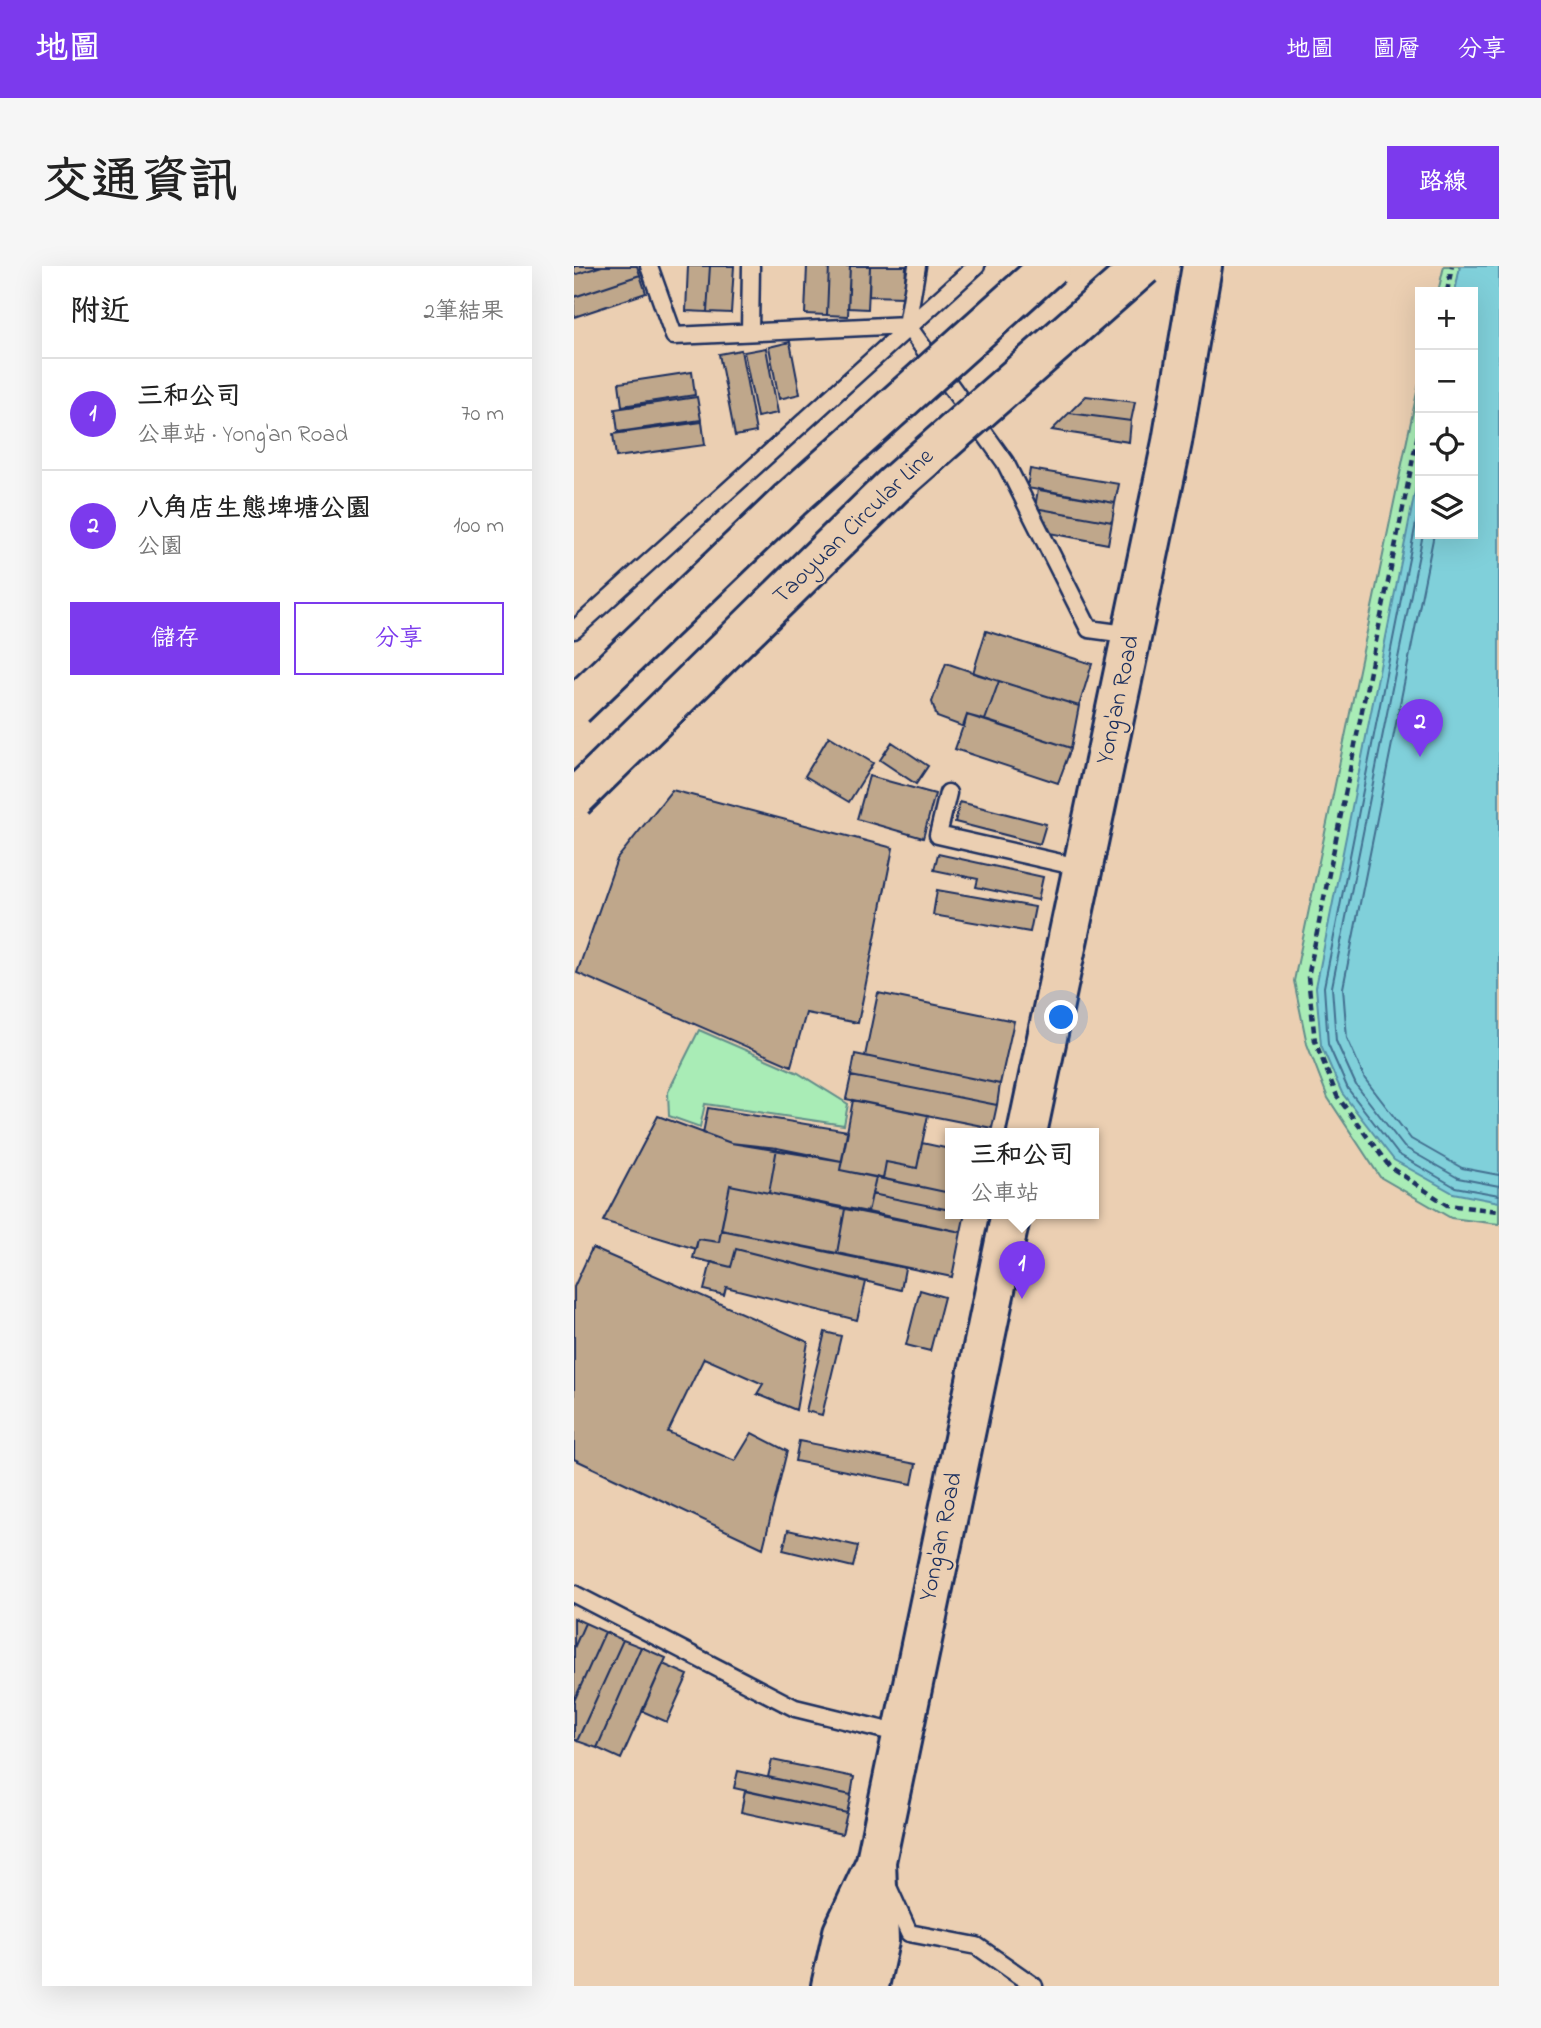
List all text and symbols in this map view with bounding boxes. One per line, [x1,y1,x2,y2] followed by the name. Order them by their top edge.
[35,26,101,74] text: 地圖
[1286,33,1334,68] text: 地圖
[1372,33,1420,68] text: 圖層
[1458,33,1506,68] text: 分享
[1387,146,1499,219] button: 路線
[42,148,238,220] text: 交通資訊
[1415,287,1478,539] map controls
[1415,287,1478,350] button: +
[70,291,130,335] text: 附近
[424,296,504,329] text: 2筆結果
[1415,350,1478,413] button: −
[137,379,241,417] text: 三和公司
[89,398,97,431] text: 1
[461,398,504,431] text: 70 m
[1415,413,1478,476] button: locate
[137,419,348,452] text: 公車站 · Yong'an Road
[765,440,943,614] street label: Taoyuan Circular Line
[1415,476,1478,539] button: layers
[137,491,371,529] text: 八角店生態埤塘公園
[87,510,99,543] text: 2
[453,510,504,543] text: 100 m
[137,531,183,564] text: 公園
[70,602,280,675] button: 儲存
[294,602,504,675] button: 分享
[1088,632,1150,768] street label: Yong'an Road
[1397,699,1443,757] pin: 2
[1044,1000,1078,1034] your location
[945,1128,1099,1219] popup
[970,1138,1074,1176] text: 三和公司
[970,1178,1039,1211] text: 公車站
[999,1241,1045,1299] pin: 1
[911,1469,973,1605] street label: Yong'an Road

